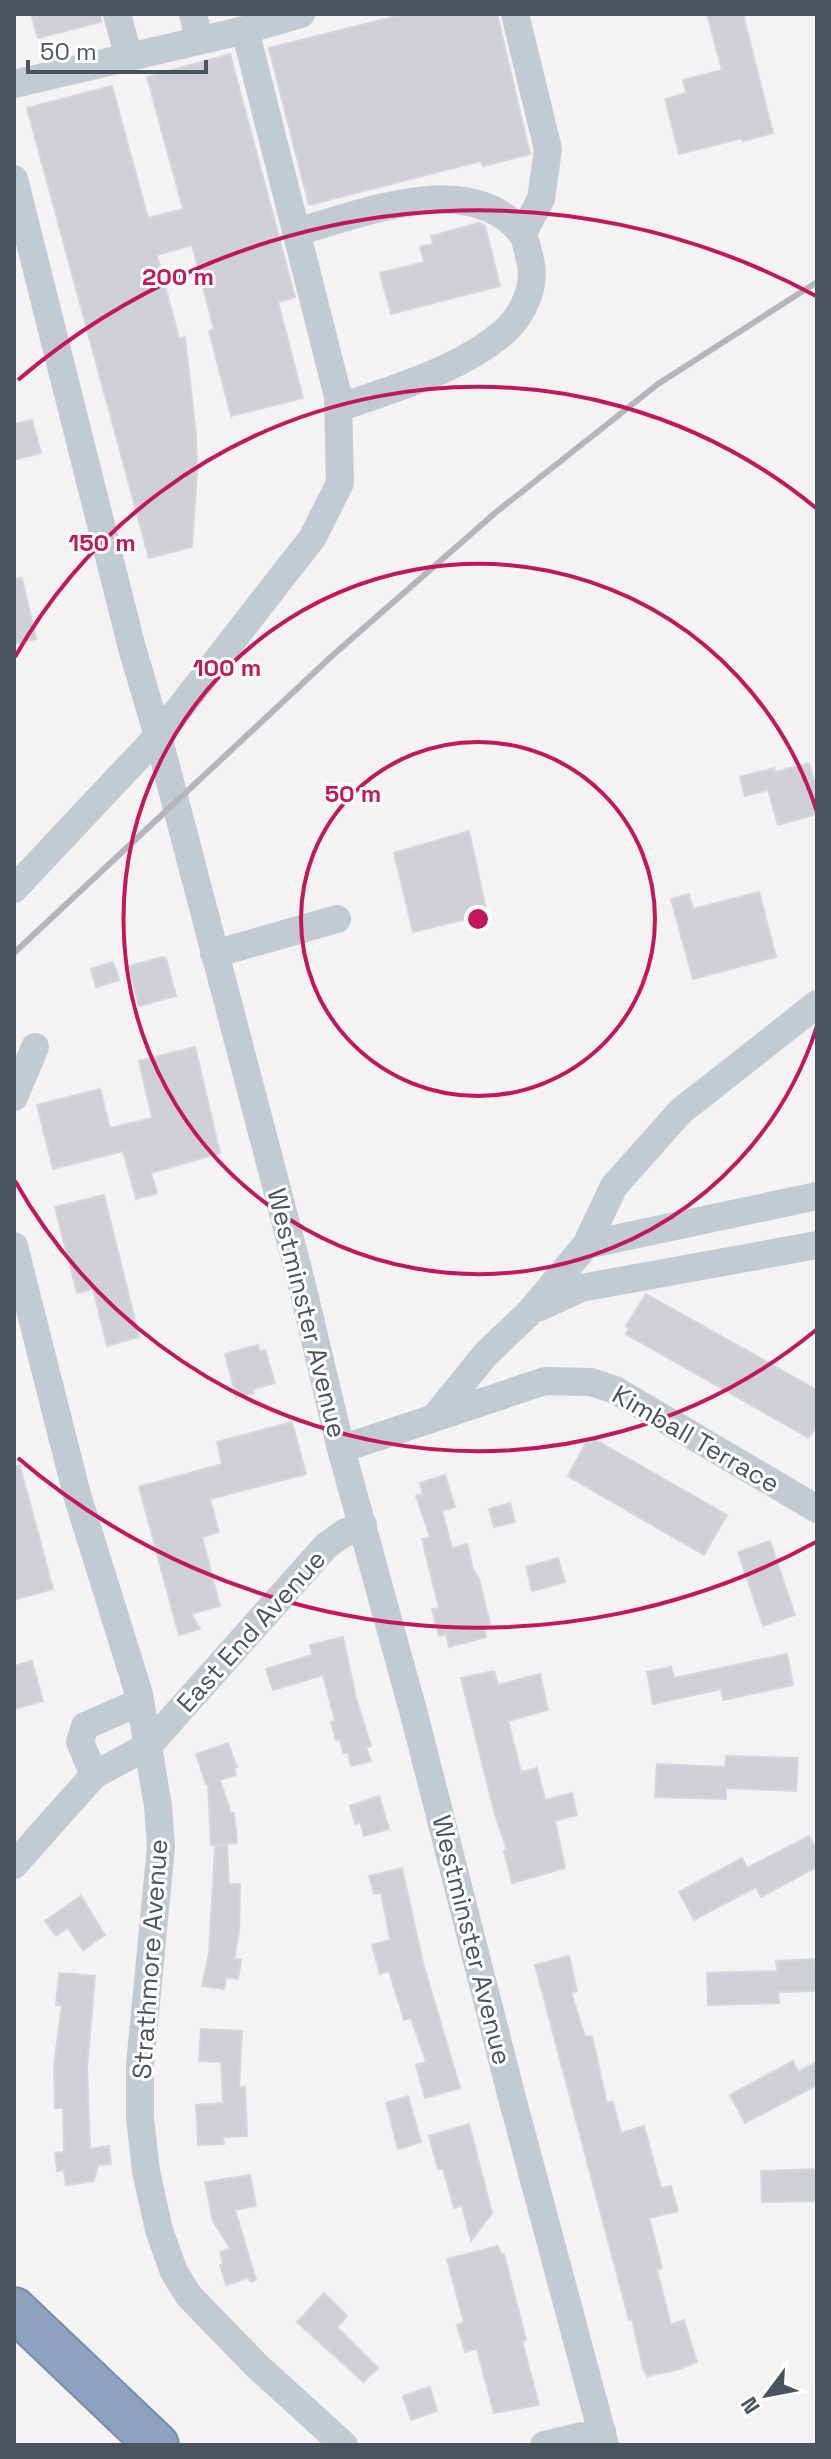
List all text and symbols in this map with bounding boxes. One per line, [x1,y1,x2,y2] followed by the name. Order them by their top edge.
[28,24,206,74] scale bar
[40,36,97,67] text: 50 m
[142,261,214,292] text: 200 m
[68,527,136,558] text: 150 m
[193,652,261,683] text: 100 m
[325,778,381,809] text: 50 m
[464,905,492,933] centre of rings
[260,1185,354,1441] street label: Westminster Avenue
[606,1377,786,1501] street label: Kimball Terrace
[169,1543,333,1719] street label: East End Avenue
[425,1812,519,2068] street label: Westminster Avenue
[125,1838,175,2080] street label: Strathmore Avenue
[727,2355,807,2435] north arrow
[734,2392,766,2419] text: N

